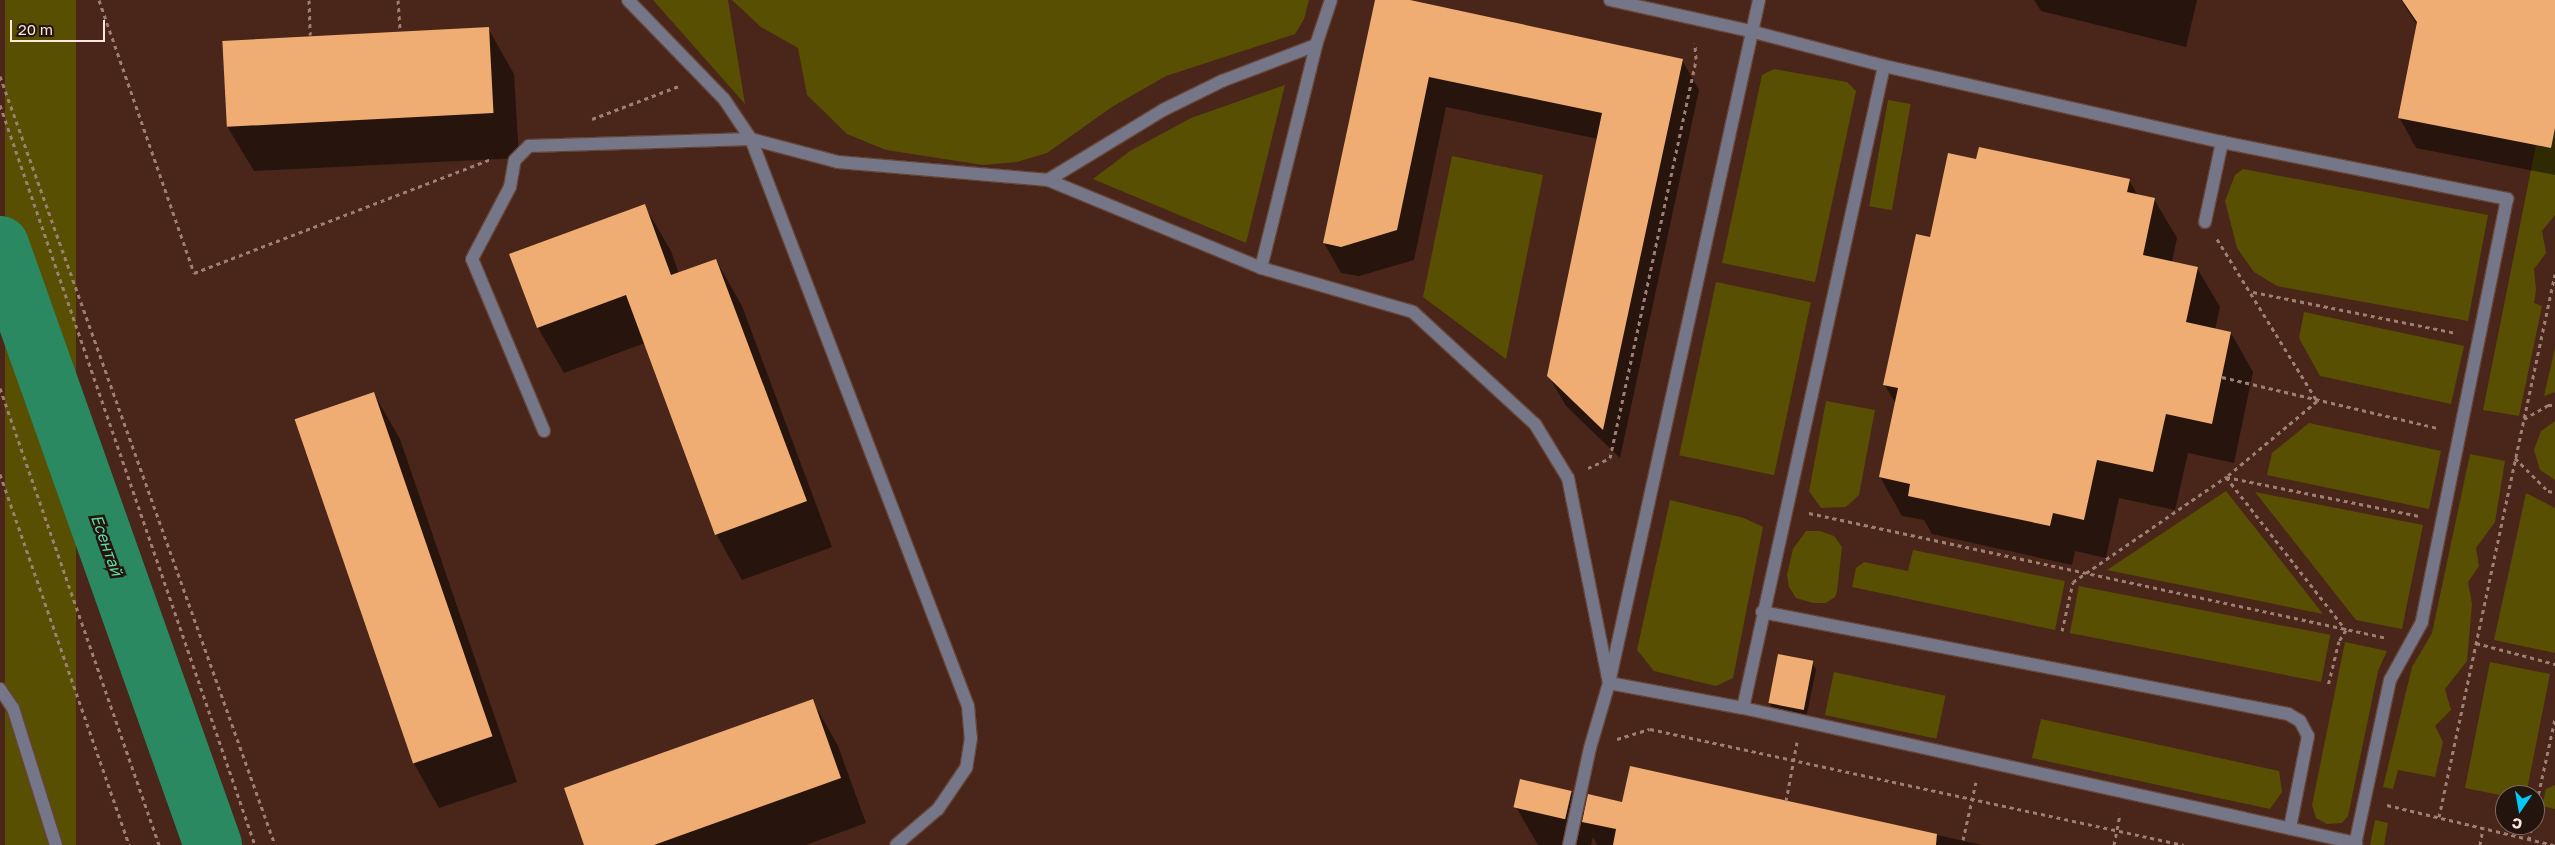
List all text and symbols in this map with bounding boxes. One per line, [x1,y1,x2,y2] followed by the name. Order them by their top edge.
[12,10,108,42] scale bar
[18,20,53,38] text: 20 m
[87,512,127,578] water label: Есентай
[2495,785,2545,835] north arrow
[2510,815,2524,834] text: С

